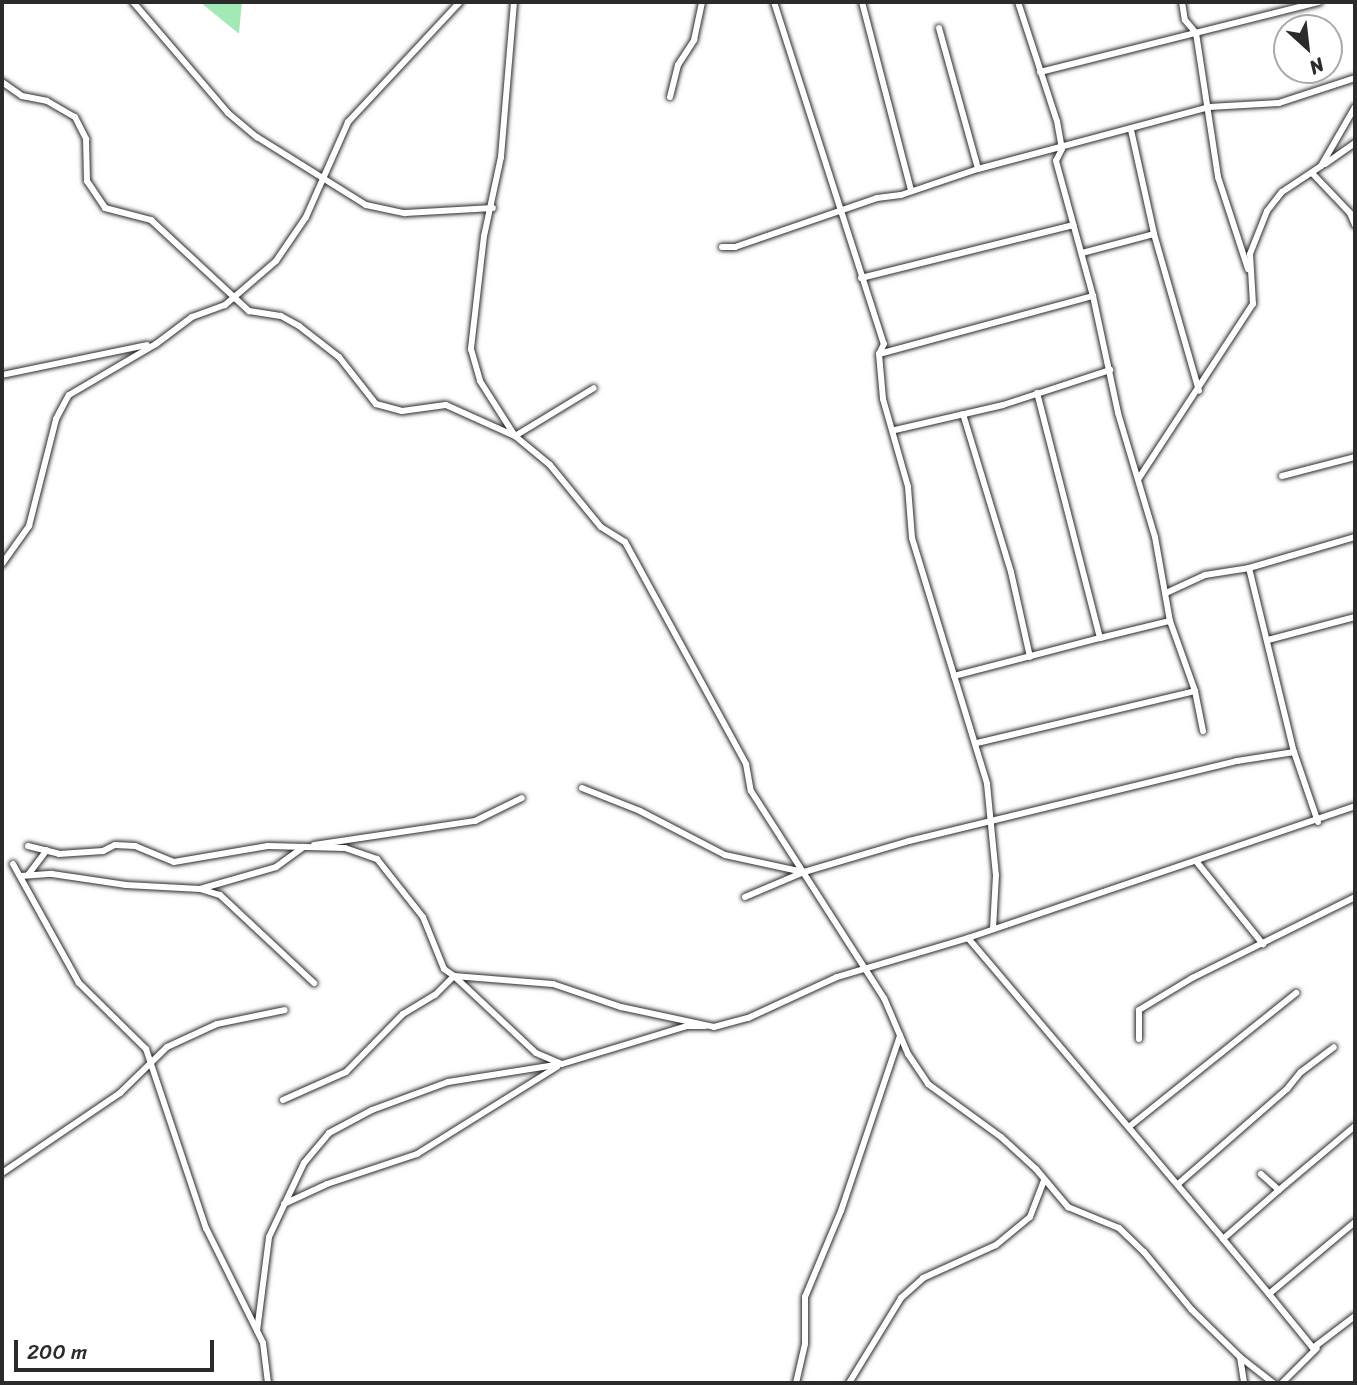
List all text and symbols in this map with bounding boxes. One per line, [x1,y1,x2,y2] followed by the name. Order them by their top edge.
[1273,14,1343,84] north arrow
[1304,49,1330,84] text: N
[18,1326,217,1370] scale bar
[27,1333,87,1371] text: 200 m

